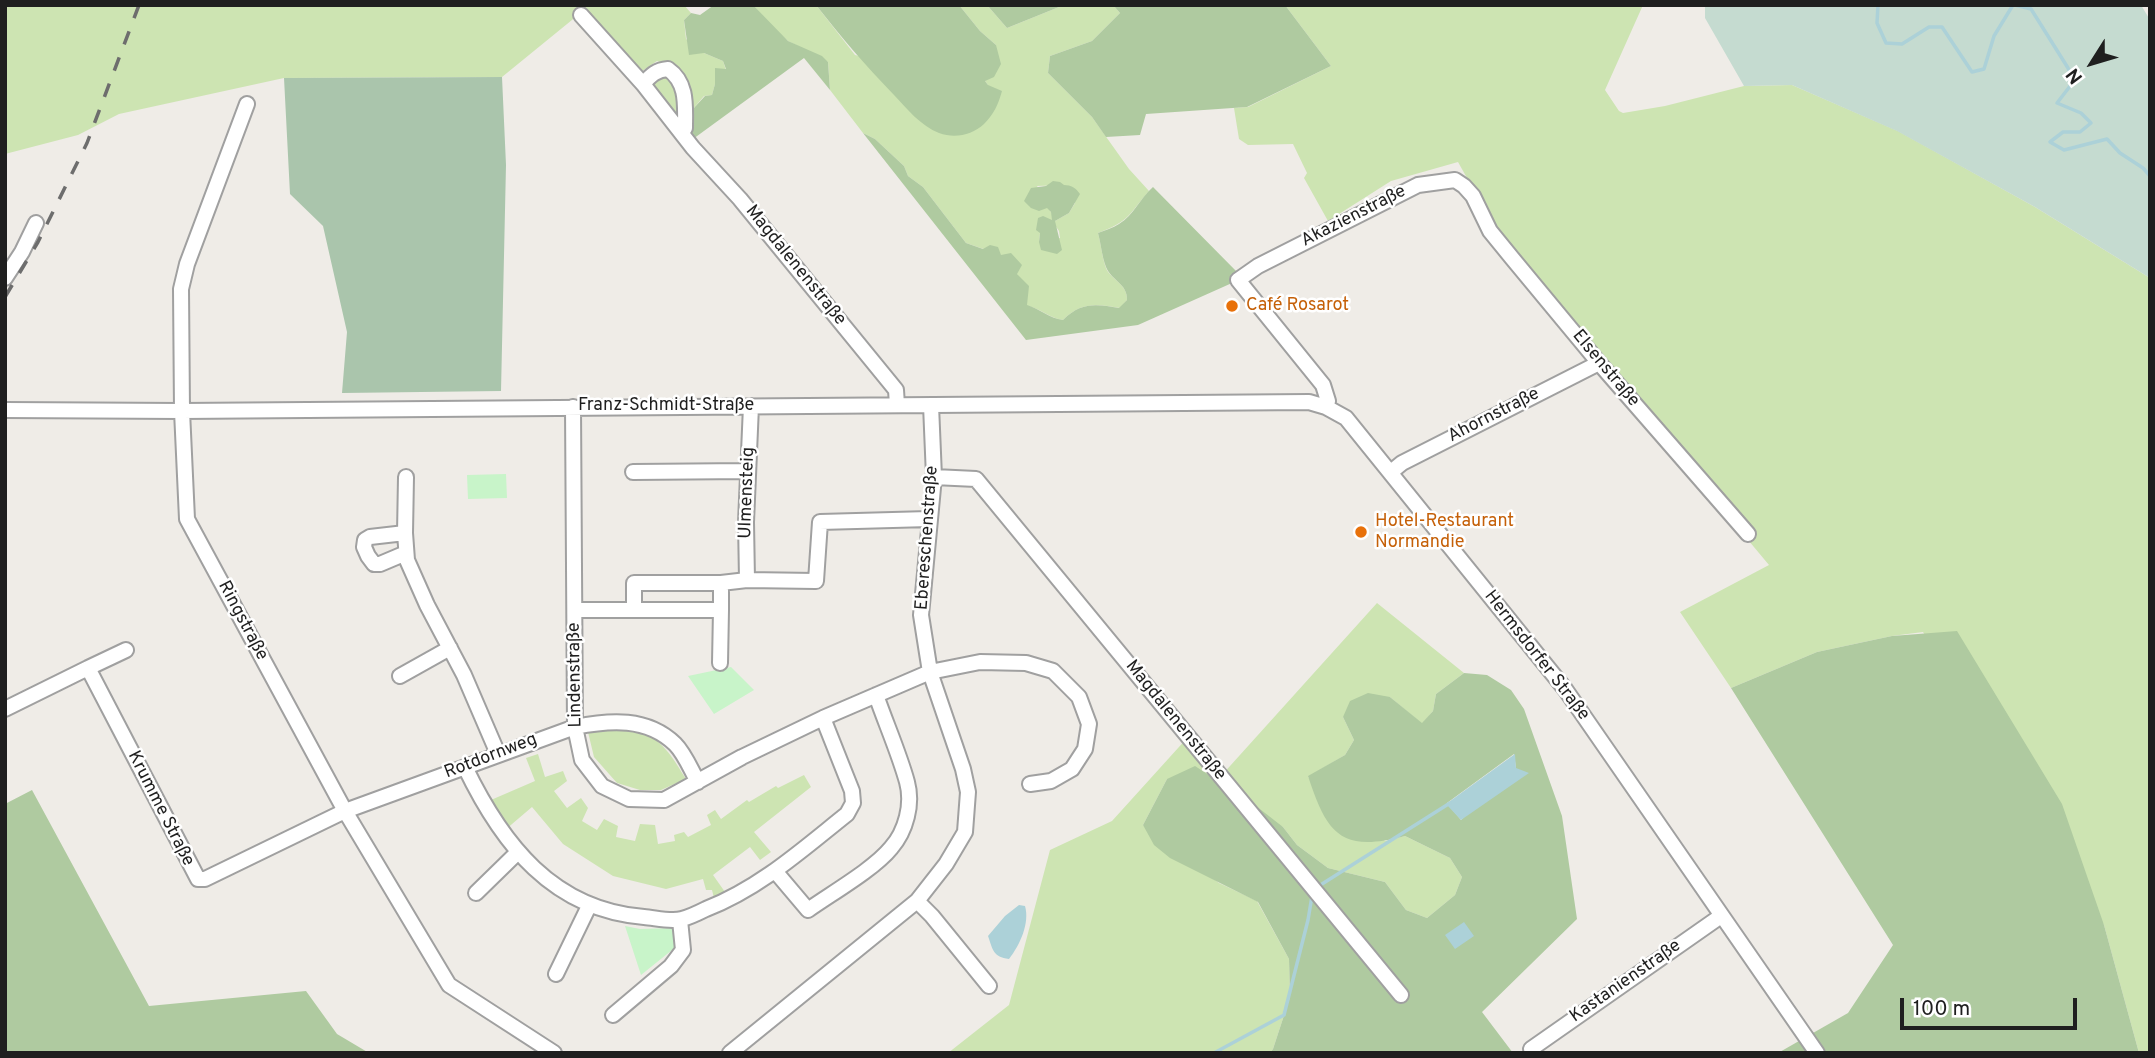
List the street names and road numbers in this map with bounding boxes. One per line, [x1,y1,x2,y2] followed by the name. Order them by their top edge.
[1298,181,1410,253] street label: Akazienstraße
[740,202,850,330] street label: Magdalenenstraße
[1567,326,1643,412] street label: Elsenstraße
[1445,384,1543,448] street label: Ahornstraße
[578,395,754,417] street label: Franz-Schmidt-Straße
[736,447,760,539] street label: Ulmensteig
[912,465,944,611] street label: Ebereschenstraße
[212,577,272,665] street label: Ringstraße
[1478,587,1594,725] street label: Hermsdorfer Straße
[564,622,588,728] street label: Lindenstraße
[1120,657,1230,785] street label: Magdalenenstraße
[441,729,541,785] street label: Rotdornweg
[122,748,198,870] street label: Krumme Straße
[1566,936,1686,1028] street label: Kastanienstraße

